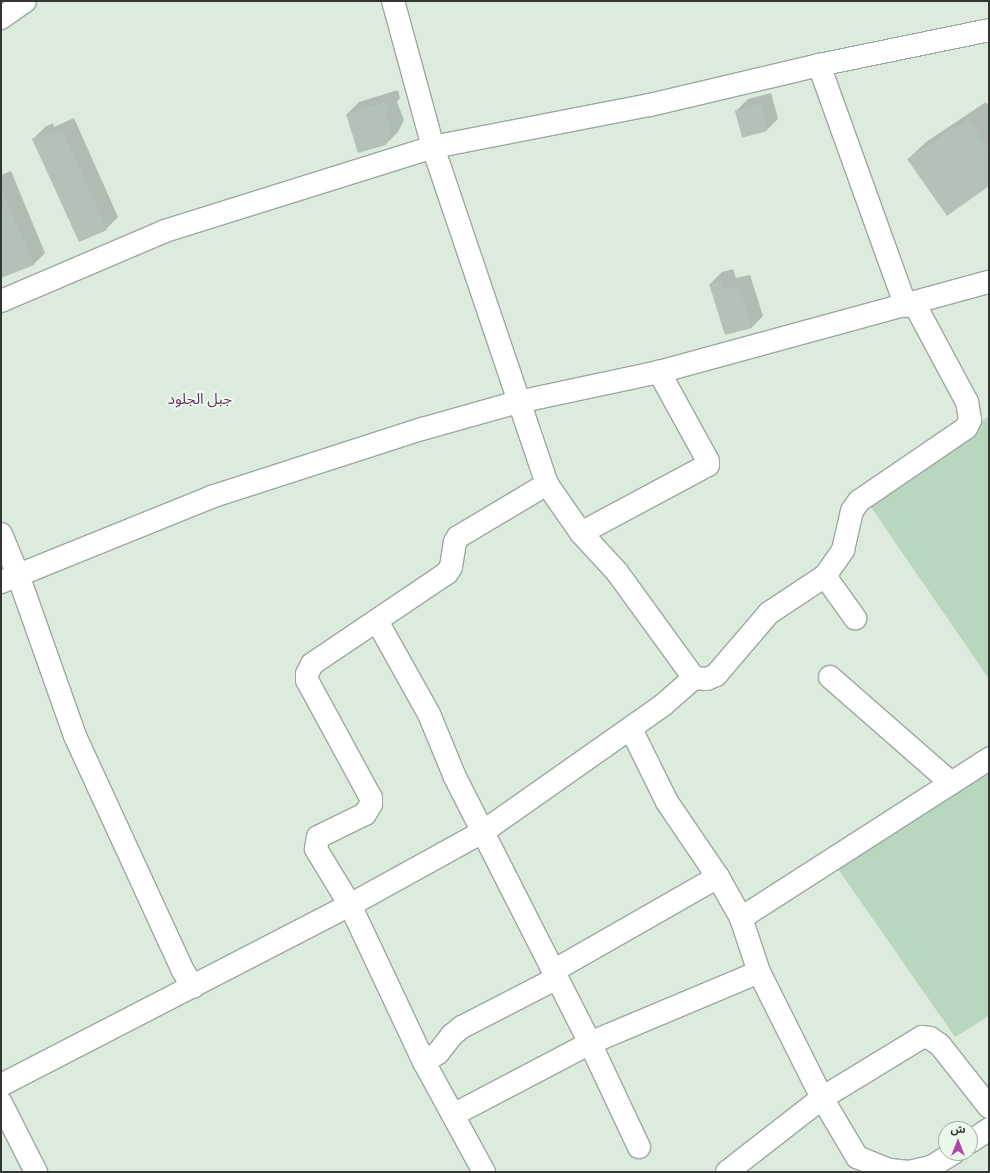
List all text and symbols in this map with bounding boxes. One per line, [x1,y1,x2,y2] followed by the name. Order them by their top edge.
[168,391,232,409] district label: جبل الجلود
[938,1121,978,1161] north arrow
[950,1123,966,1136] text: ش

